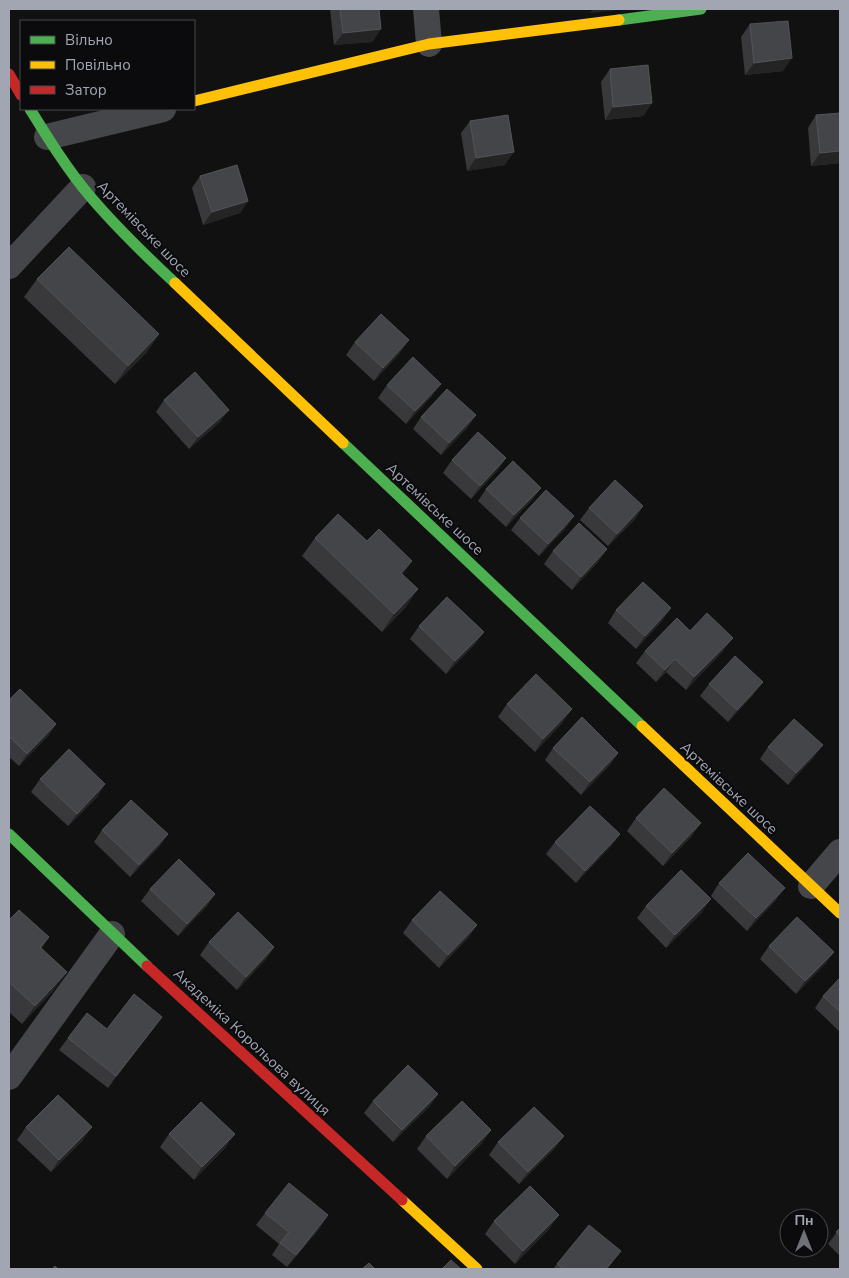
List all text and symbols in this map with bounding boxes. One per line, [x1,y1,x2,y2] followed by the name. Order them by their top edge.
[20,20,195,110] legend
[65,30,113,50] text: Вільно
[65,55,131,75] text: Повільно
[65,80,107,100] text: Затор
[93,176,195,282] street label: Артемівське шосе
[382,458,488,560] street label: Артемівське шосе
[676,737,782,839] street label: Артемівське шосе
[169,964,335,1120] street label: Академіка Корольова вулиця
[779,1208,829,1258] north arrow
[794,1211,814,1230] text: Пн

